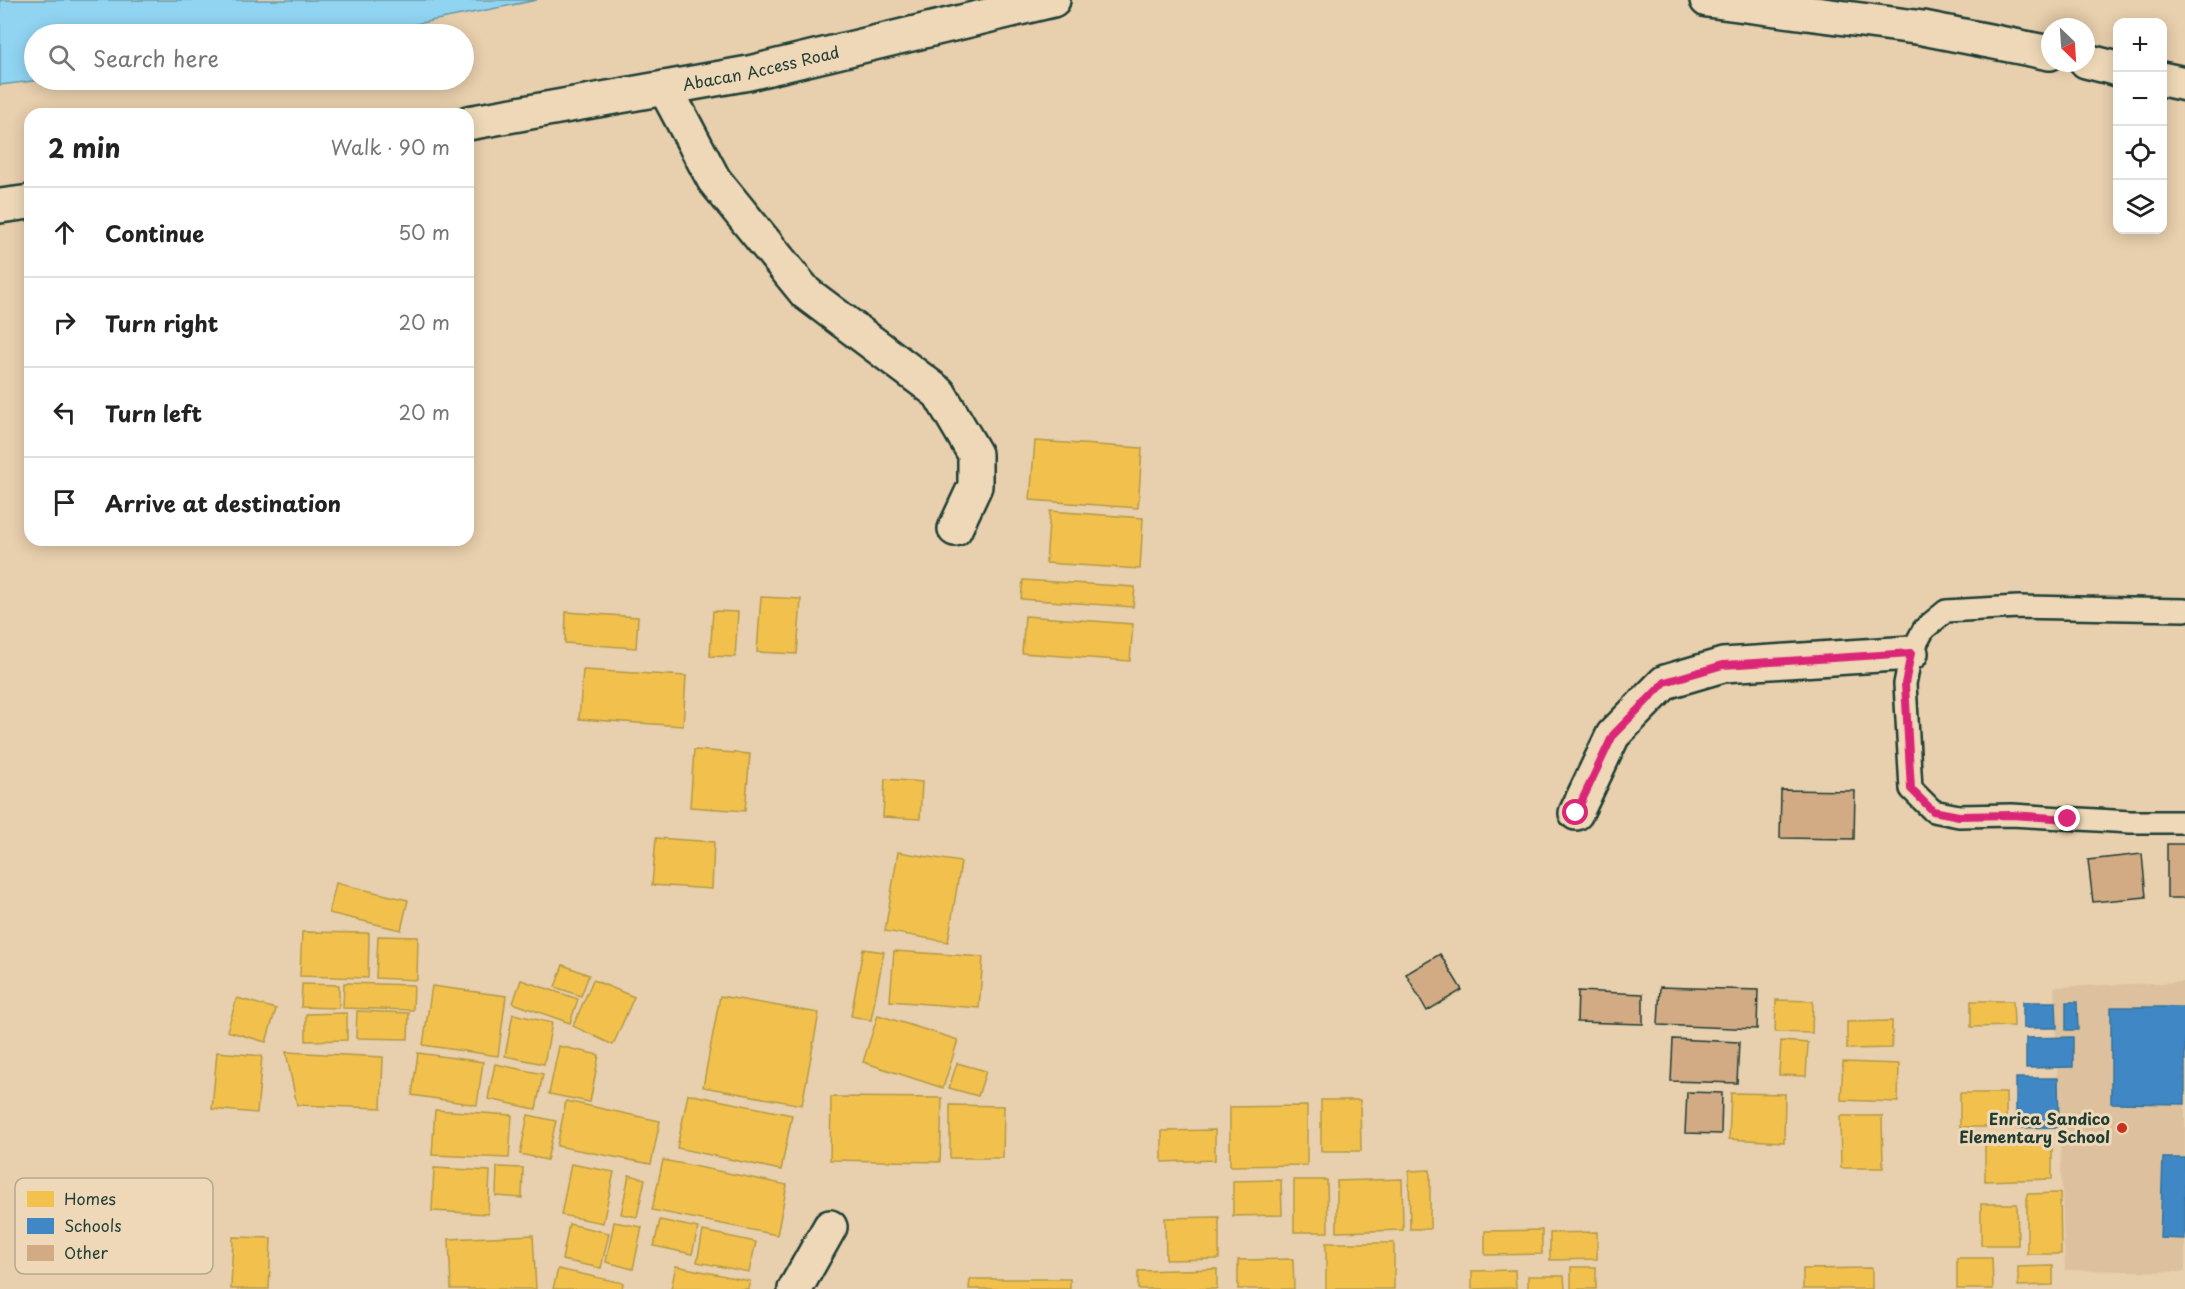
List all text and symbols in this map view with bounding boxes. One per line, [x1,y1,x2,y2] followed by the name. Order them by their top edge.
[2041,18,2095,72] north arrow
[2113,18,2167,234] map controls
[2113,18,2167,72] button: +
[24,24,474,90] search box
[680,39,842,96] street label: Abacan Access Road
[45,41,78,74] icon: search
[93,41,219,74] text: Search here
[2113,72,2167,126] button: −
[2113,126,2167,180] button: locate
[48,128,121,167] text: 2 min
[331,132,450,162] text: Walk · 90 m
[2113,180,2167,234] button: layers
[48,216,81,249] icon: ahead
[105,216,204,249] text: Continue
[398,217,450,247] text: 50 m
[48,306,81,339] icon: right
[105,306,218,339] text: Turn right
[398,307,450,337] text: 20 m
[48,396,81,429] icon: left
[105,396,202,429] text: Turn left
[398,397,450,427] text: 20 m
[48,486,81,519] icon: arrive
[105,486,341,519] text: Arrive at destination
[1562,799,1588,825] route start
[2054,805,2080,831] route end
[1959,1106,2110,1148] place label: Enrica Sandico Elementary School
[2115,1121,2129,1135] marker: Enrica Sandico Elementary School
[15,1178,213,1274] legend
[64,1186,116,1210] text: Homes
[64,1213,122,1237] text: Schools
[64,1240,108,1264] text: Other

